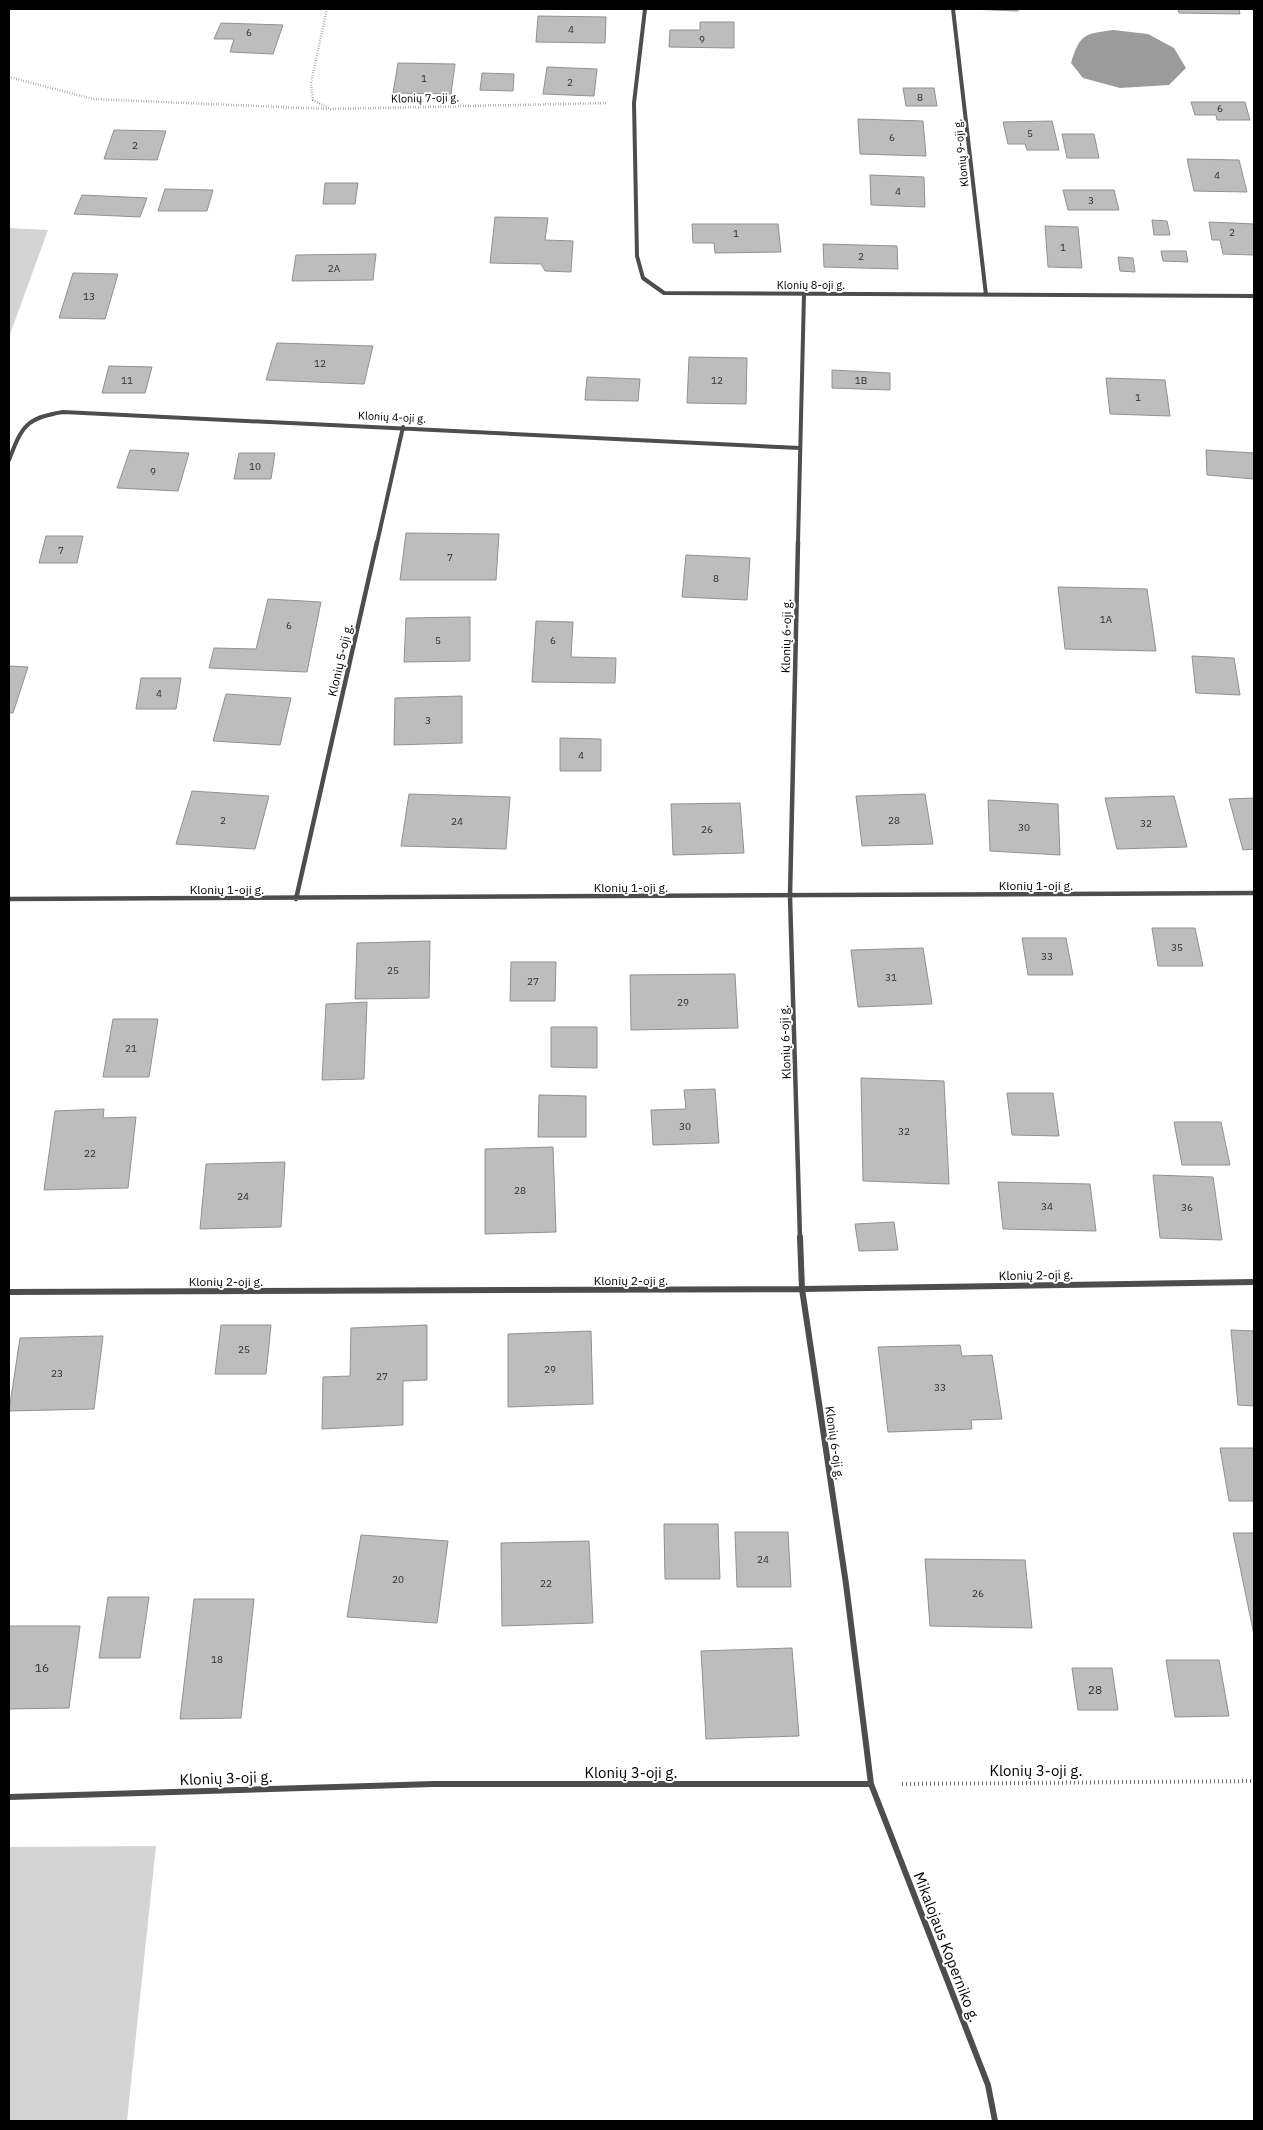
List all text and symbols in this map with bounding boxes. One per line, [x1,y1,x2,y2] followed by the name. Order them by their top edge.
[568,23,574,36] house number: 4
[246,26,252,39] house number: 6
[699,33,705,46] house number: 9
[421,72,427,85] house number: 1
[567,76,573,89] house number: 2
[391,90,459,106] street label: Klonių 7-oji g.
[917,91,923,104] house number: 8
[1217,102,1223,115] house number: 6
[950,118,972,188] street label: Klonių 9-oji g.
[1027,127,1033,140] house number: 5
[889,131,895,144] house number: 6
[132,139,138,152] house number: 2
[1214,169,1220,182] house number: 4
[895,185,901,198] house number: 4
[1088,194,1094,207] house number: 3
[1229,226,1235,239] house number: 2
[733,227,739,240] house number: 1
[1060,241,1066,254] house number: 1
[858,250,864,263] house number: 2
[328,262,341,275] house number: 2A
[777,278,845,292] street label: Klonių 8-oji g.
[83,290,95,303] house number: 13
[314,357,326,370] house number: 12
[121,374,133,387] house number: 11
[711,374,723,387] house number: 12
[855,374,867,387] house number: 1B
[1135,391,1141,404] house number: 1
[358,408,426,426] street label: Klonių 4-oji g.
[249,460,261,473] house number: 10
[150,465,156,478] house number: 9
[58,544,64,557] house number: 7
[447,551,453,564] house number: 7
[713,572,719,585] house number: 8
[778,599,794,673] street label: Klonių 6-oji g.
[1100,613,1113,626] house number: 1A
[286,619,292,632] house number: 6
[324,622,356,698] street label: Klonių 5-oji g.
[435,634,441,647] house number: 5
[550,634,556,647] house number: 6
[156,687,162,700] house number: 4
[425,714,431,727] house number: 3
[578,749,584,762] house number: 4
[220,814,226,827] house number: 2
[888,814,900,827] house number: 28
[451,815,463,828] house number: 24
[1140,817,1152,830] house number: 32
[1018,821,1030,834] house number: 30
[701,823,713,836] house number: 26
[999,878,1073,893] street label: Klonių 1-oji g.
[594,880,668,895] street label: Klonių 1-oji g.
[190,882,264,897] street label: Klonių 1-oji g.
[1171,941,1183,954] house number: 35
[1041,950,1053,963] house number: 33
[387,964,399,977] house number: 25
[885,971,897,984] house number: 31
[527,975,539,988] house number: 27
[677,996,689,1009] house number: 29
[776,1005,794,1079] street label: Klonių 6-oji g.
[125,1042,137,1055] house number: 21
[679,1120,691,1133] house number: 30
[898,1125,910,1138] house number: 32
[84,1147,96,1160] house number: 22
[514,1184,526,1197] house number: 28
[237,1190,249,1203] house number: 24
[1041,1200,1053,1213] house number: 34
[1181,1201,1193,1214] house number: 36
[999,1267,1073,1283] street label: Klonių 2-oji g.
[594,1273,668,1288] street label: Klonių 2-oji g.
[189,1274,263,1289] street label: Klonių 2-oji g.
[238,1343,250,1356] house number: 25
[544,1363,556,1376] house number: 29
[51,1367,63,1380] house number: 23
[376,1370,388,1383] house number: 27
[934,1381,946,1394] house number: 33
[822,1405,848,1481] street label: Klonių 6-oji g.
[757,1553,769,1566] house number: 24
[392,1573,404,1586] house number: 20
[540,1577,552,1590] house number: 22
[972,1587,984,1600] house number: 26
[211,1653,223,1666] house number: 18
[35,1660,49,1675] house number: 16
[1088,1682,1102,1697] house number: 28
[989,1761,1083,1780] street label: Klonių 3-oji g.
[584,1763,678,1782] street label: Klonių 3-oji g.
[179,1767,273,1789] street label: Klonių 3-oji g.
[910,1869,984,2025] street label: Mikalojaus Koperniko g.

